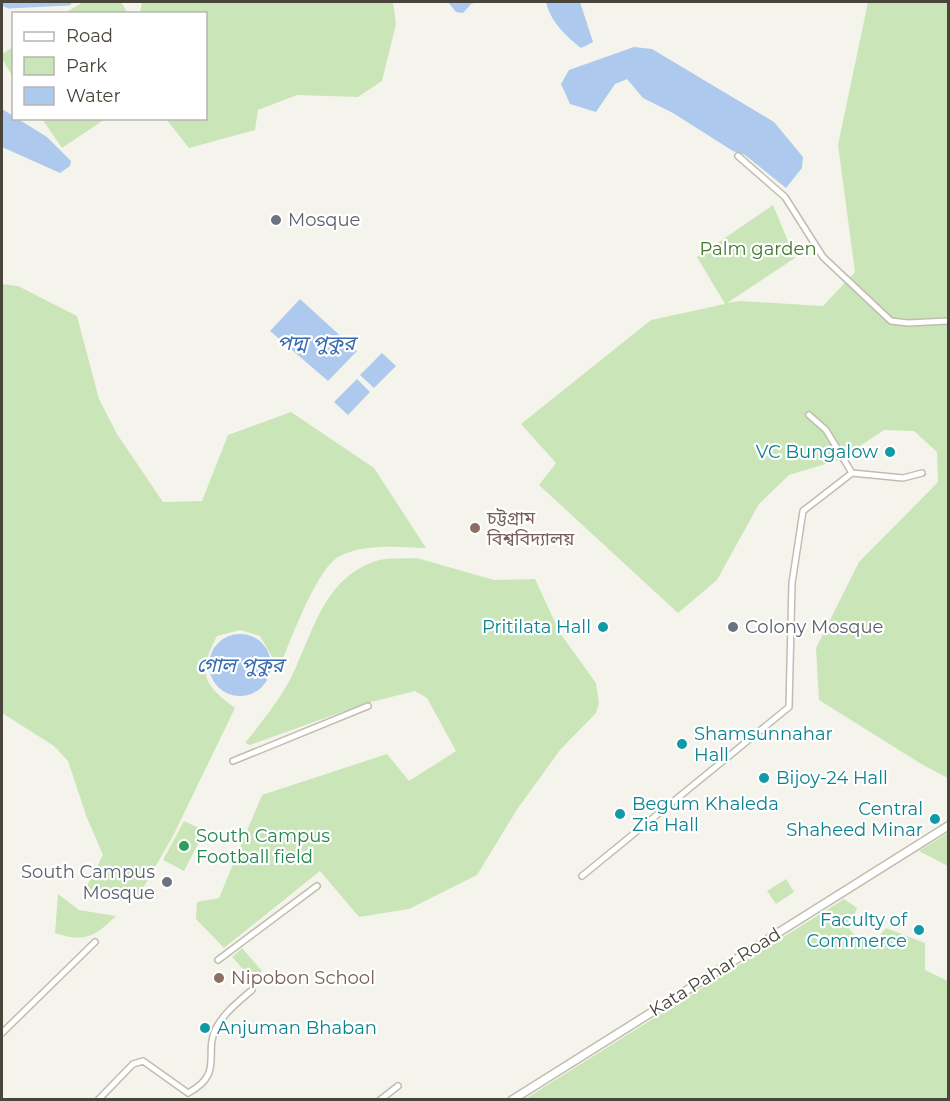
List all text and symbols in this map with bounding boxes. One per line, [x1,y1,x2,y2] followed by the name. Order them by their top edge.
[12,12,207,120] legend
[66,25,113,47] text: Road
[66,55,107,77] text: Park
[66,85,121,107] text: Water
[288,209,361,231] place label: Mosque
[269,213,283,227] marker: Mosque
[699,238,817,260] park label: Palm garden
[277,331,359,355] water label: পদ্ম পুকুর
[756,441,878,463] place label: VC Bungalow
[883,445,897,459] marker: VC Bungalow
[486,507,575,550] place label: চট্টগ্রাম বিশ্ববিদ্যালয়
[468,521,482,535] marker: চট্টগ্রাম বিশ্ববিদ্যালয়
[482,616,591,638] place label: Pritilata Hall
[745,616,884,638] place label: Colony Mosque
[596,620,610,634] marker: Pritilata Hall
[726,620,740,634] marker: Colony Mosque
[197,653,288,677] water label: গোল পুকুর
[694,723,833,766] place label: Shamsunnahar Hall
[675,737,689,751] marker: Shamsunnahar Hall
[776,767,888,789] place label: Bijoy-24 Hall
[757,771,771,785] marker: Bijoy-24 Hall
[632,793,779,836] place label: Begum Khaleda Zia Hall
[786,798,923,841] place label: Central Shaheed Minar
[613,807,627,821] marker: Begum Khaleda Zia Hall
[928,812,942,826] marker: Central Shaheed Minar
[196,825,330,868] place label: South Campus Football field
[177,839,191,853] marker: South Campus Football field
[21,861,155,904] place label: South Campus Mosque
[160,875,174,889] marker: South Campus Mosque
[806,909,908,952] place label: Faculty of Commerce
[645,923,785,1021] street label: Kata Pahar Road
[912,923,926,937] marker: Faculty of Commerce
[231,967,375,989] place label: Nipobon School
[212,971,226,985] marker: Nipobon School
[217,1017,377,1039] place label: Anjuman Bhaban
[198,1021,212,1035] marker: Anjuman Bhaban

